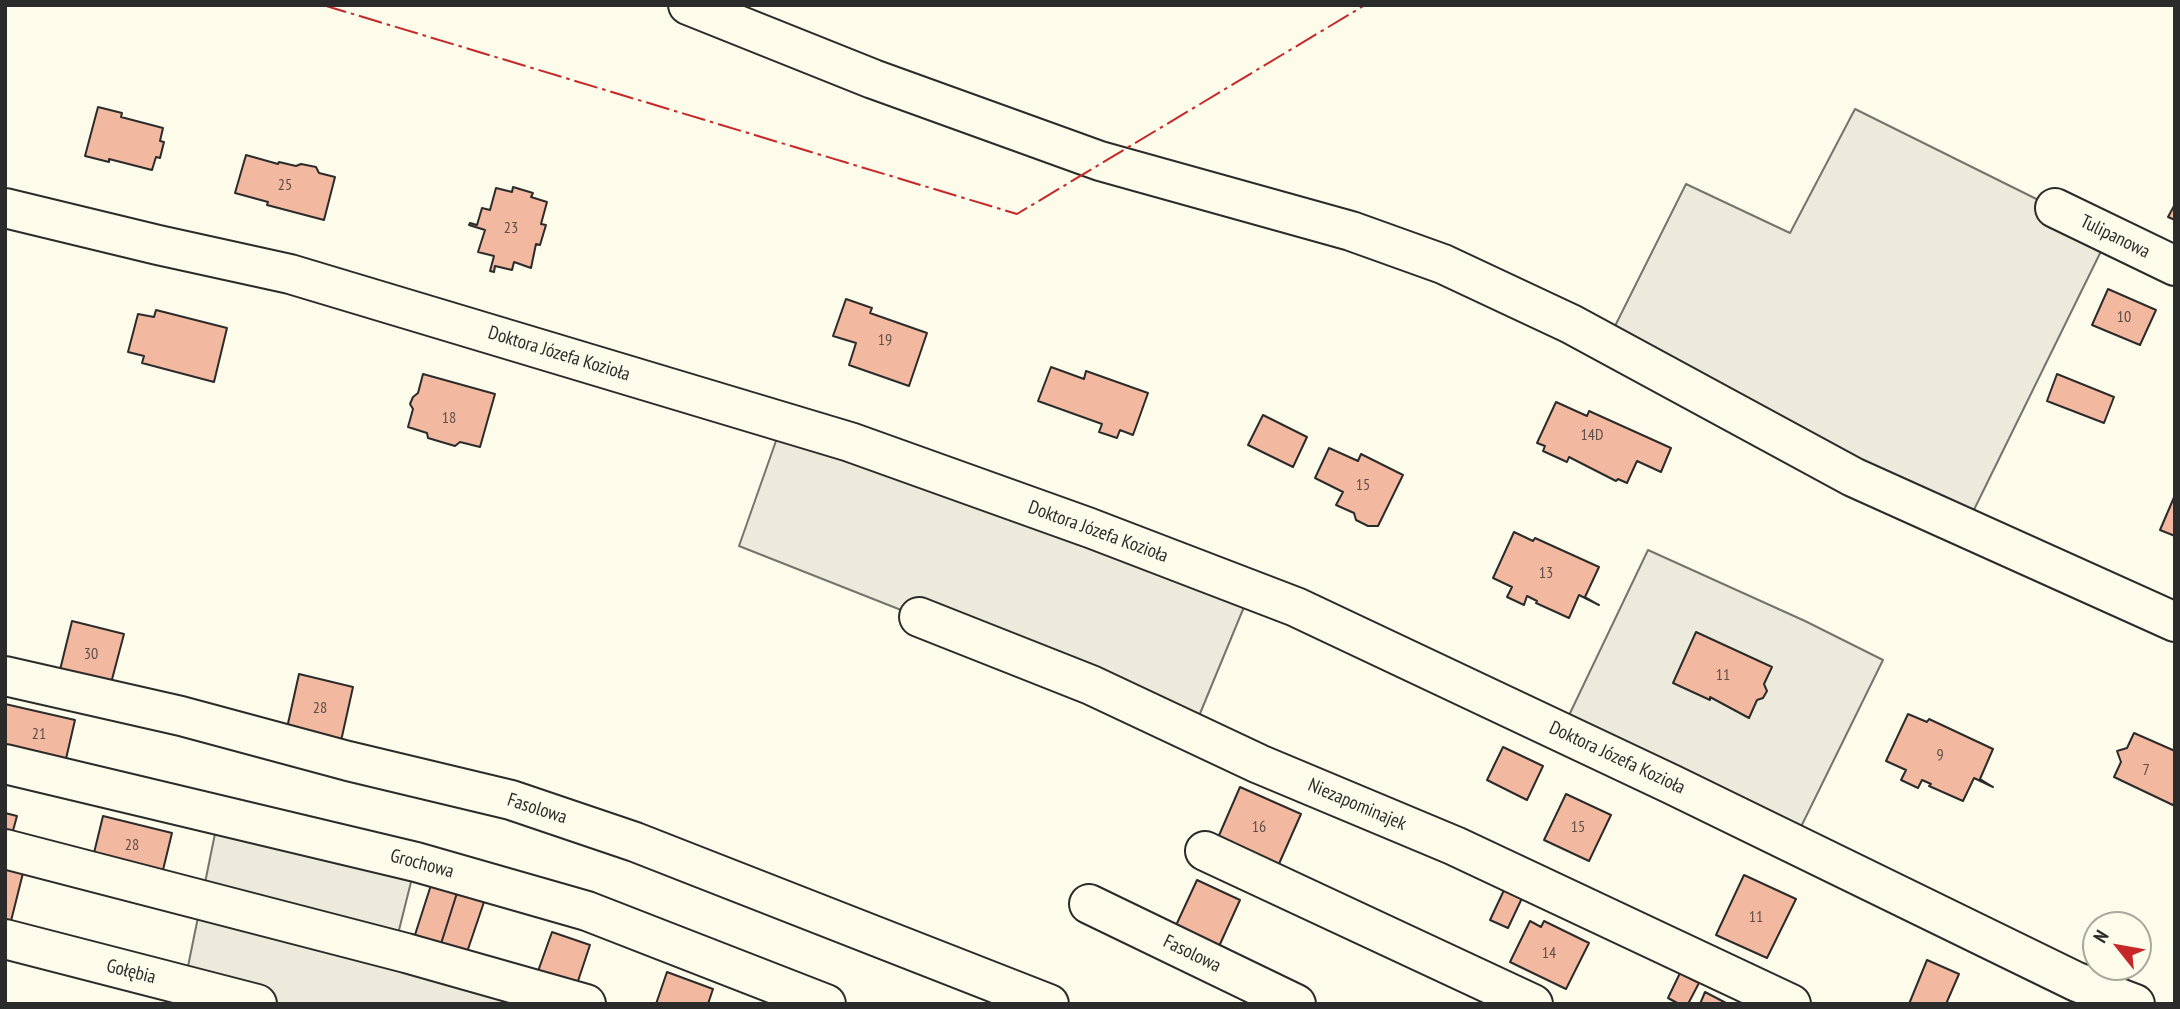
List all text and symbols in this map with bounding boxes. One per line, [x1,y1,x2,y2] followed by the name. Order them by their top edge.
[278,175,292,195] house number: 25
[2076,210,2154,264] street label: Tulipanowa
[504,218,518,238] house number: 23
[2117,307,2131,327] house number: 10
[485,322,633,386] street label: Doktora Józefa Kozioła
[878,330,892,350] house number: 19
[442,408,456,428] house number: 18
[1581,425,1603,445] house number: 14D
[1356,475,1370,495] house number: 15
[1025,496,1171,568] street label: Doktora Józefa Kozioła
[1539,563,1553,583] house number: 13
[84,644,98,664] house number: 30
[1716,665,1730,685] house number: 11
[313,698,327,718] house number: 28
[1546,717,1688,799] street label: Doktora Józefa Kozioła
[32,724,46,744] house number: 21
[1936,745,1944,765] house number: 9
[2142,760,2150,780] house number: 7
[1304,774,1410,836] street label: Niezapominajek
[504,789,570,829] street label: Fasolowa
[1252,817,1266,837] house number: 16
[1571,817,1585,837] house number: 15
[125,835,139,855] house number: 28
[388,845,456,883] street label: Grochowa
[1749,907,1763,927] house number: 11
[2082,911,2152,981] north arrow
[2088,926,2114,947] text: N
[1159,930,1225,978] street label: Fasolowa
[1542,943,1556,963] house number: 14
[104,955,158,989] street label: Gołębia

